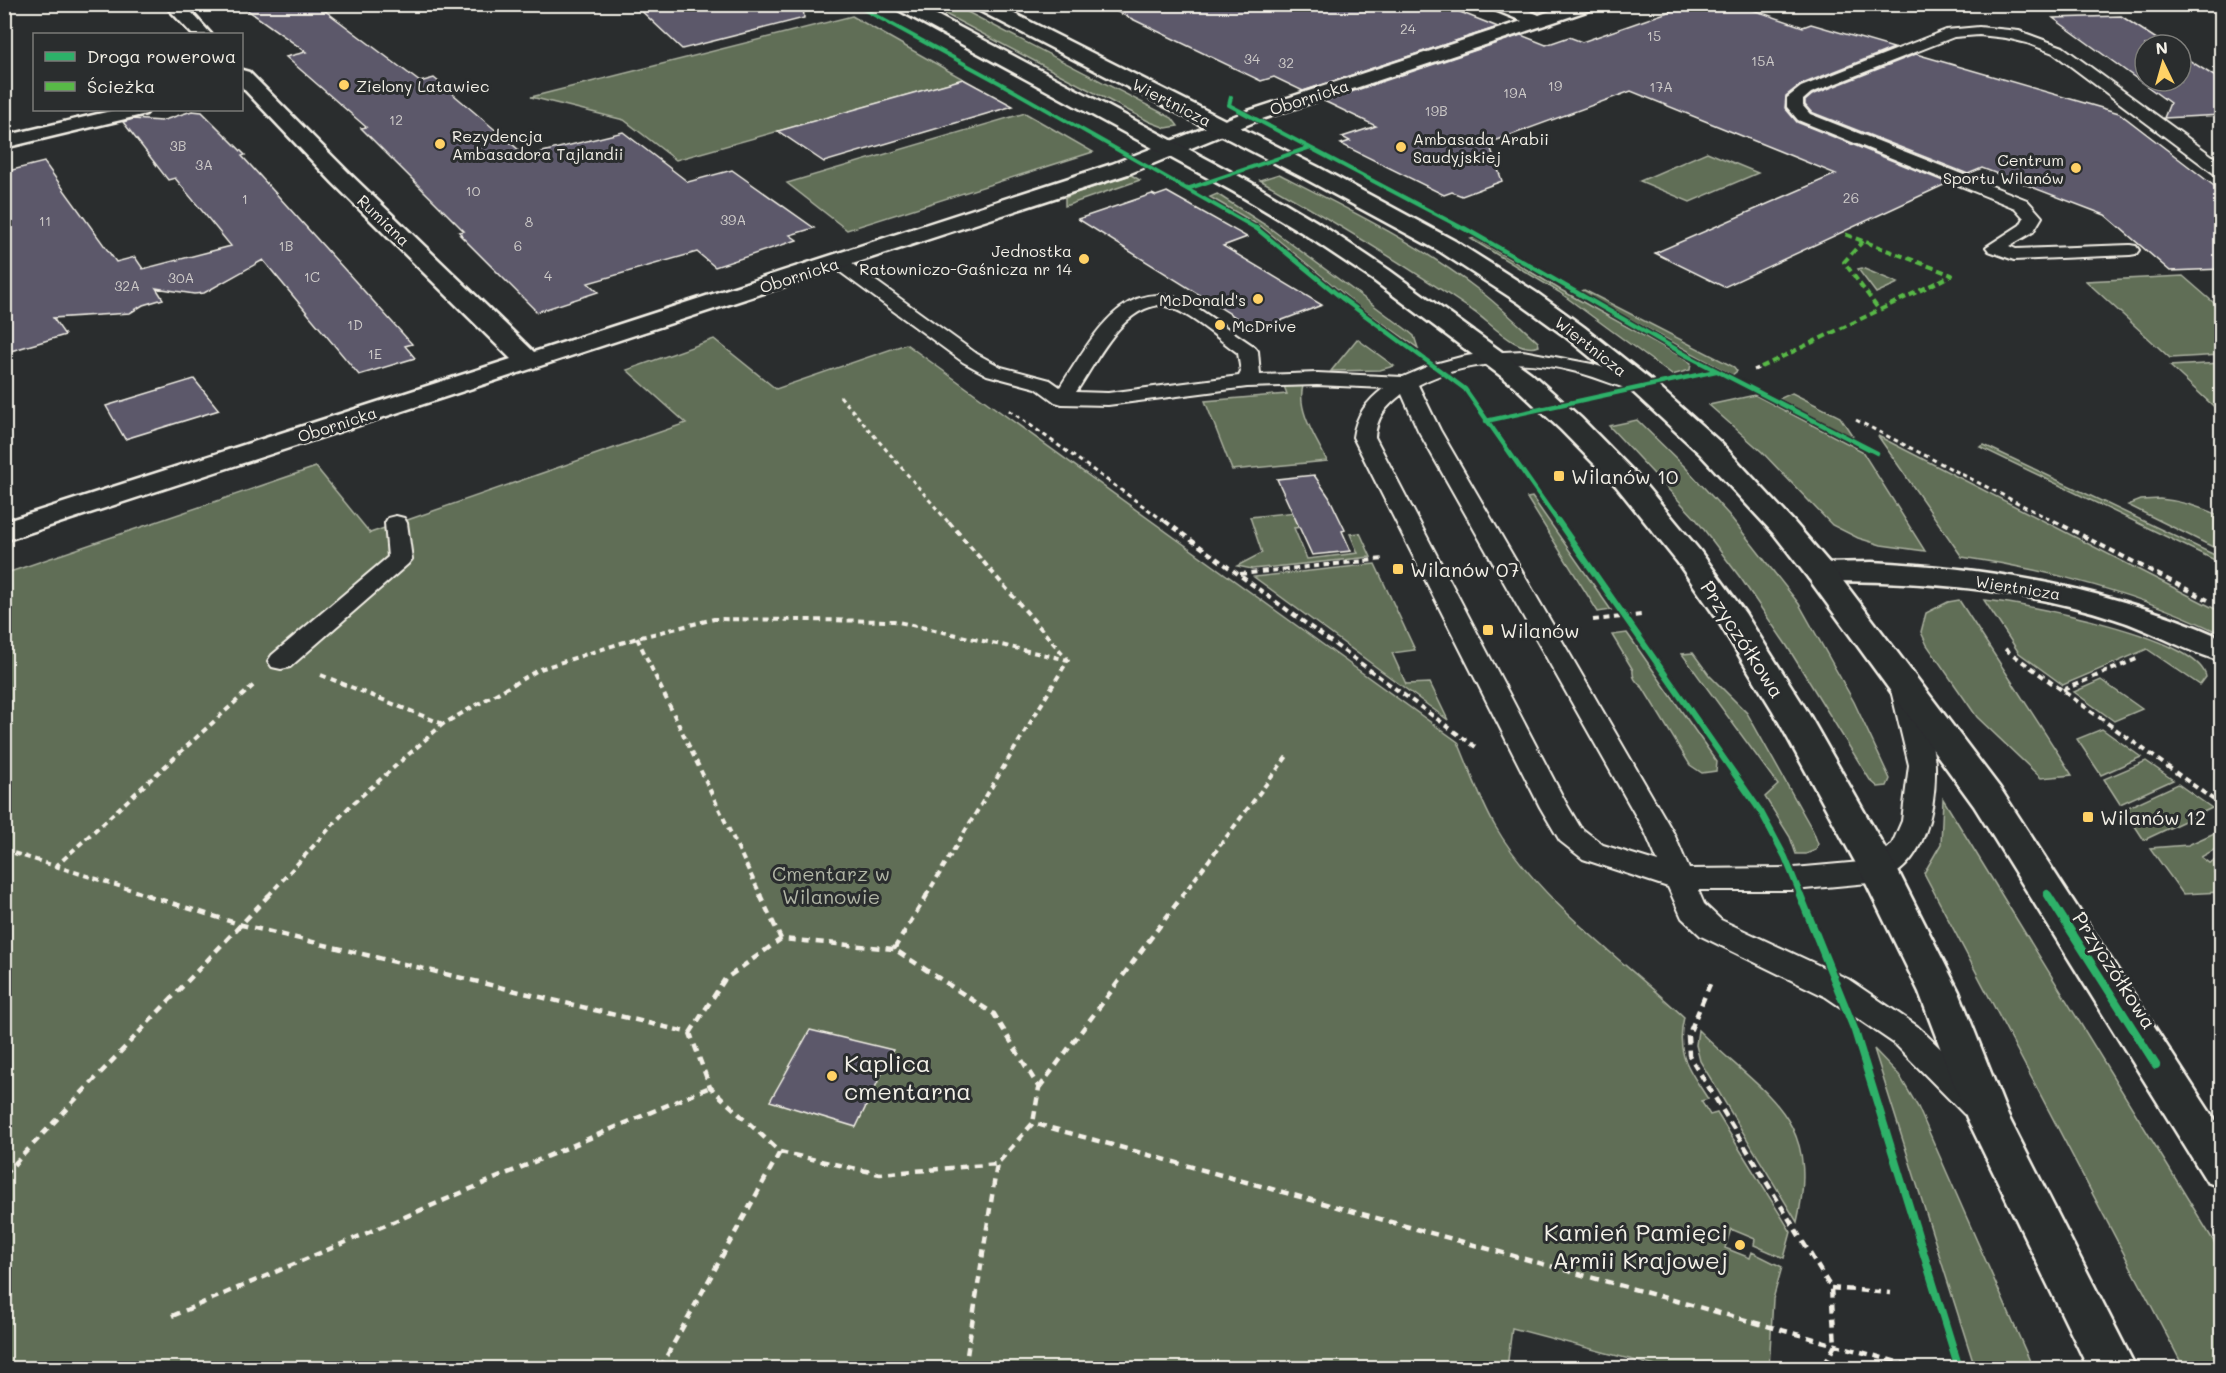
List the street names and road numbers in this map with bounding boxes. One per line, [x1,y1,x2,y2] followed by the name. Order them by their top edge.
[1129,73,1215,131] street label: Wiertnicza
[1267,74,1351,120] street label: Obornicka
[353,190,415,250] street label: Rumiana
[757,252,841,298] street label: Obornicka
[1551,311,1631,381] street label: Wiertnicza
[295,401,379,447] street label: Obornicka
[1974,570,2062,604] street label: Wiertnicza
[1695,575,1791,703] street label: Przyczółkowa
[2067,906,2163,1034] street label: Przyczółkowa

